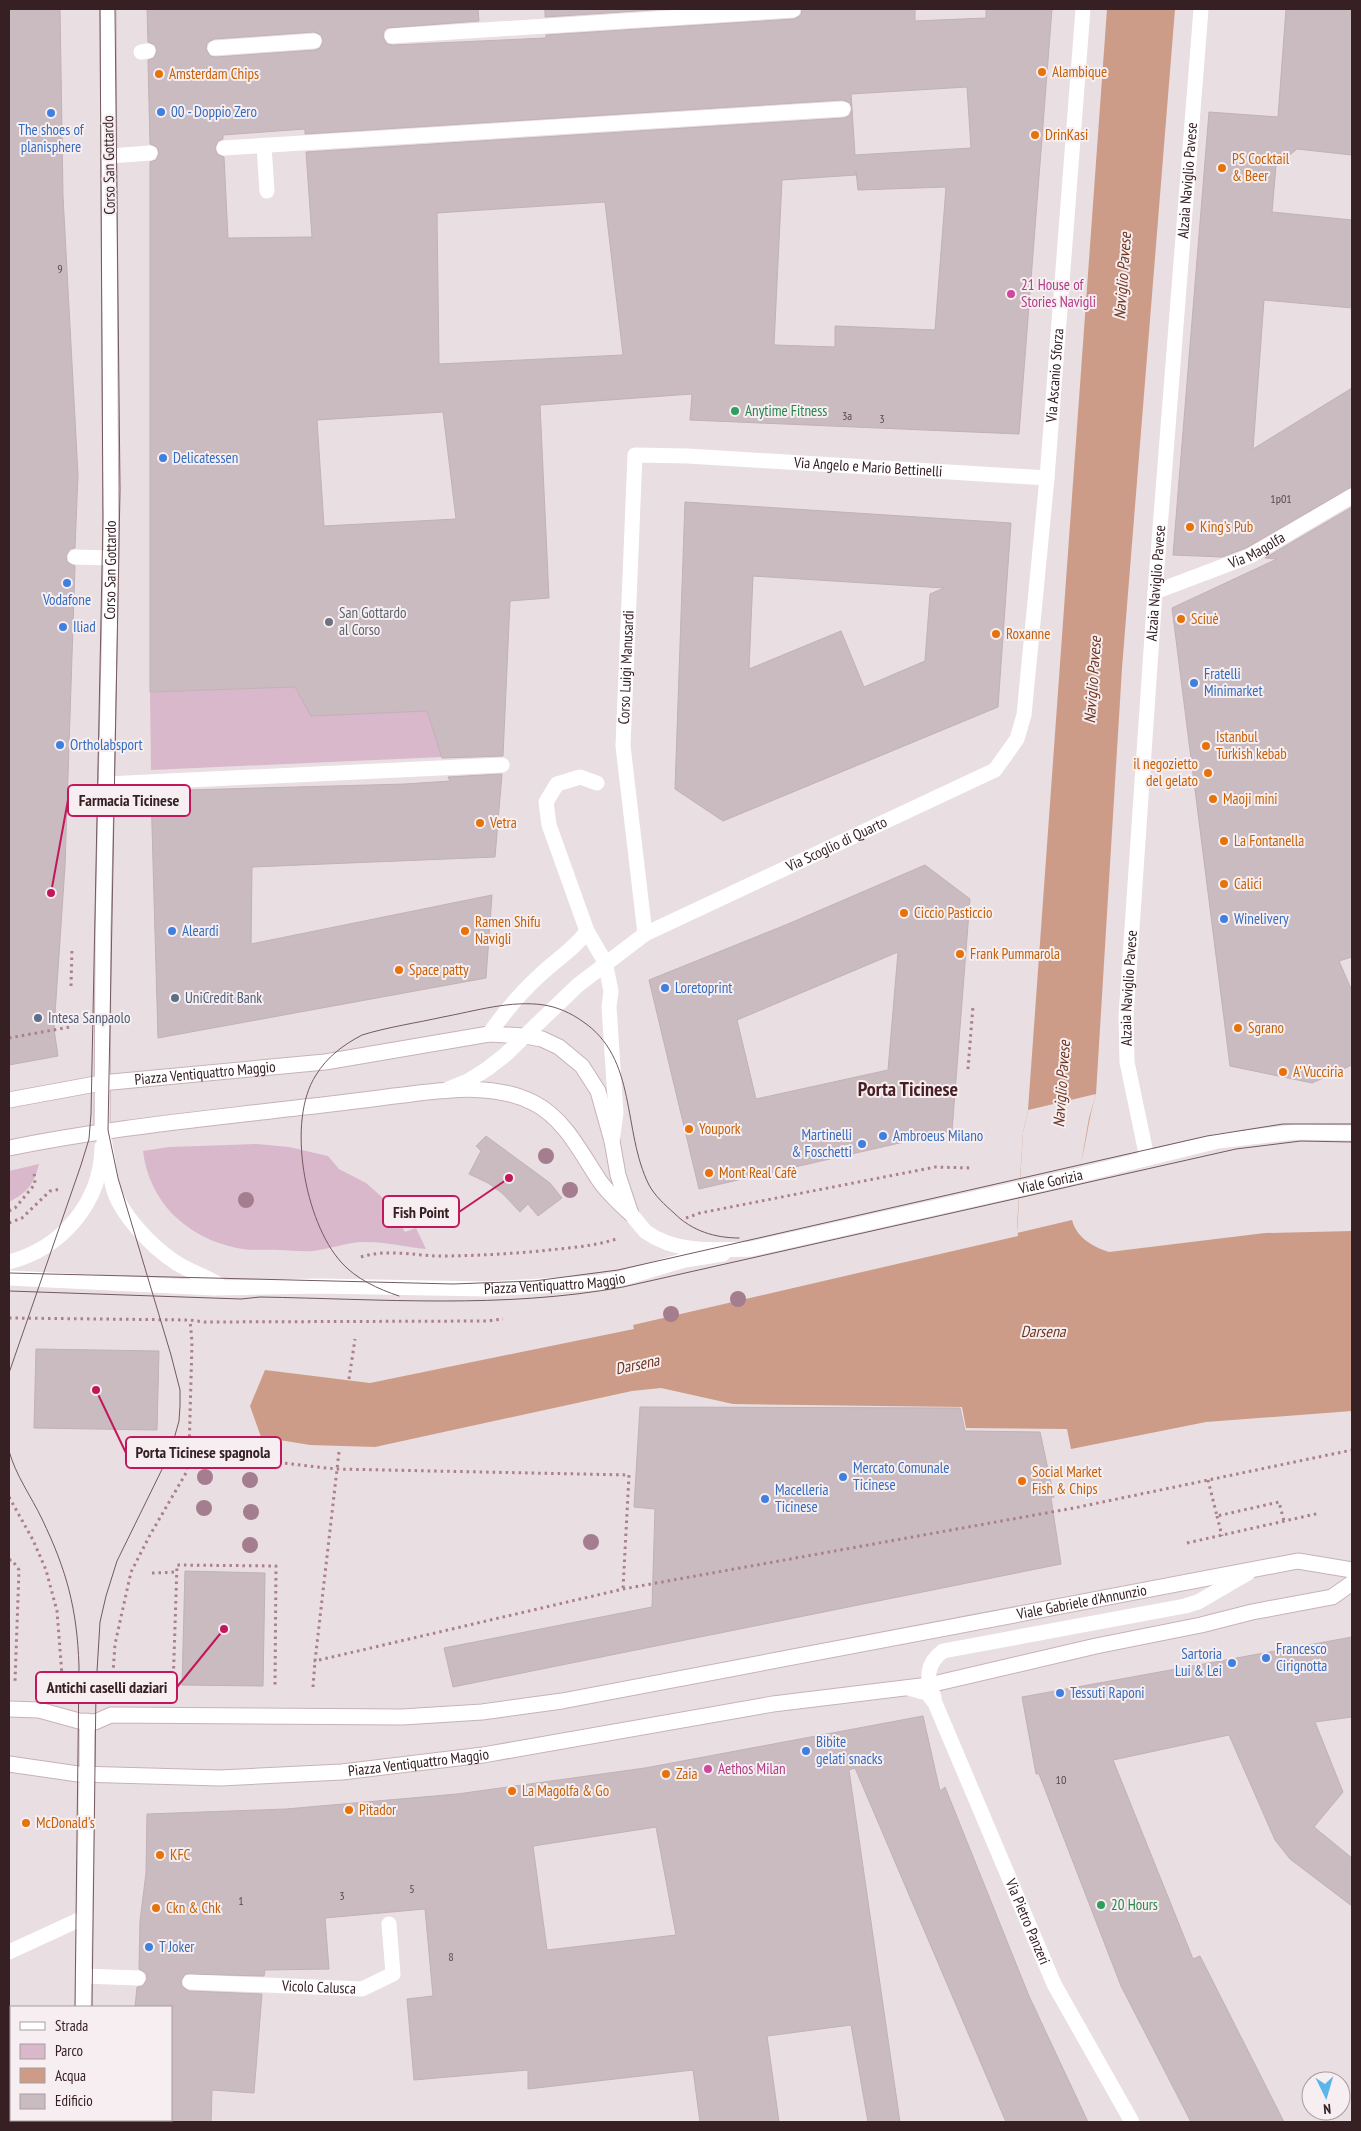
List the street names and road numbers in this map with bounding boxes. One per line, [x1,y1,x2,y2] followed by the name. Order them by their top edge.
[98,115,119,215] street label: Corso San Gottardo
[1173,122,1201,239] street label: Alzaia Naviglio Pavese
[1041,328,1067,424] street label: Via Ascanio Sforza
[792,452,943,481] street label: Via Angelo e Mario Bettinelli
[100,520,120,620] street label: Corso San Gottardo
[1142,524,1169,642] street label: Alzaia Naviglio Pavese
[1225,528,1288,573] street label: Via Magolfa
[614,610,638,725] street label: Corso Luigi Manusardi
[782,812,890,876] street label: Via Scoglio di Quarto
[1116,929,1141,1046] street label: Alzaia Naviglio Pavese
[134,1057,276,1089] street label: Piazza Ventiquattro Maggio
[1016,1165,1085,1198] street label: Viale Gorizia
[483,1268,627,1298] street label: Piazza Ventiquattro Maggio
[1014,1580,1148,1623] street label: Viale Gabriele d'Annunzio
[347,1744,490,1780] street label: Piazza Ventiquattro Maggio
[1001,1875,1055,1967] street label: Via Pietro Panzeri
[280,1976,356,1998] street label: Vicolo Calusca

